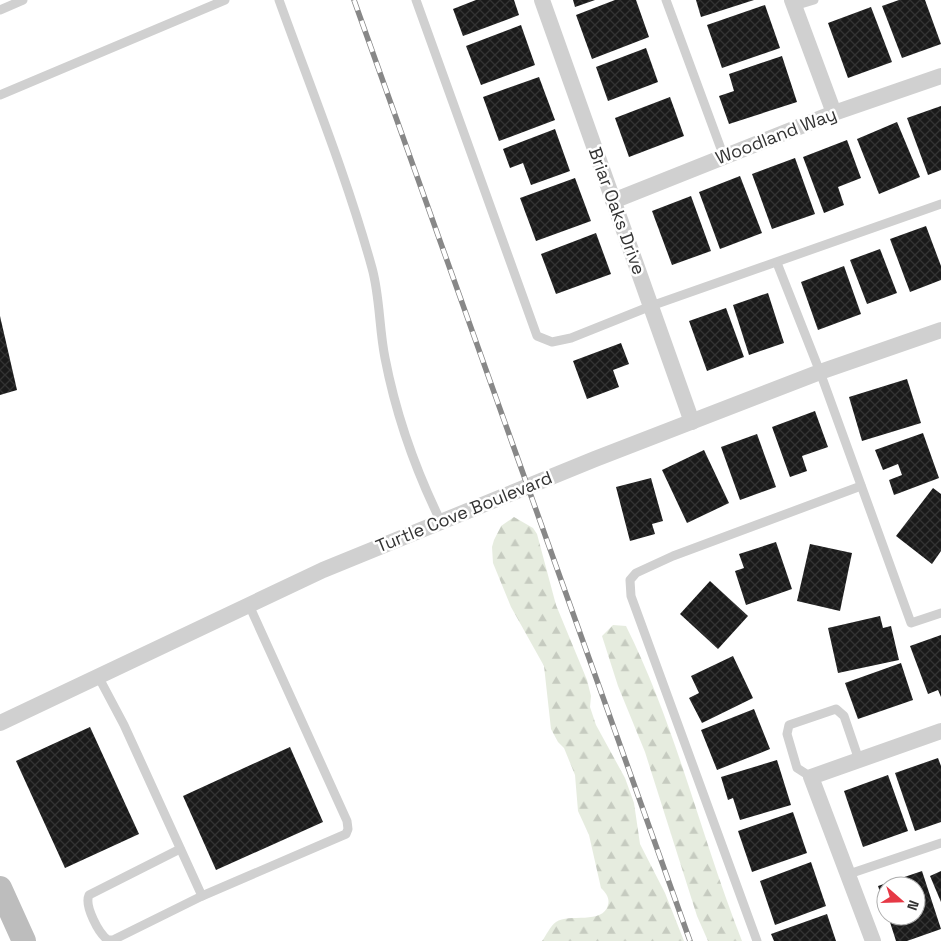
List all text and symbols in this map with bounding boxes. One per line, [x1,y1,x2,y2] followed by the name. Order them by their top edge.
[712,102,840,169] street label: Woodland Way
[584,144,651,278] street label: Briar Oaks Drive
[372,466,555,557] street label: Turtle Cove Boulevard
[876,876,926,926] north arrow
[903,898,923,913] text: N

